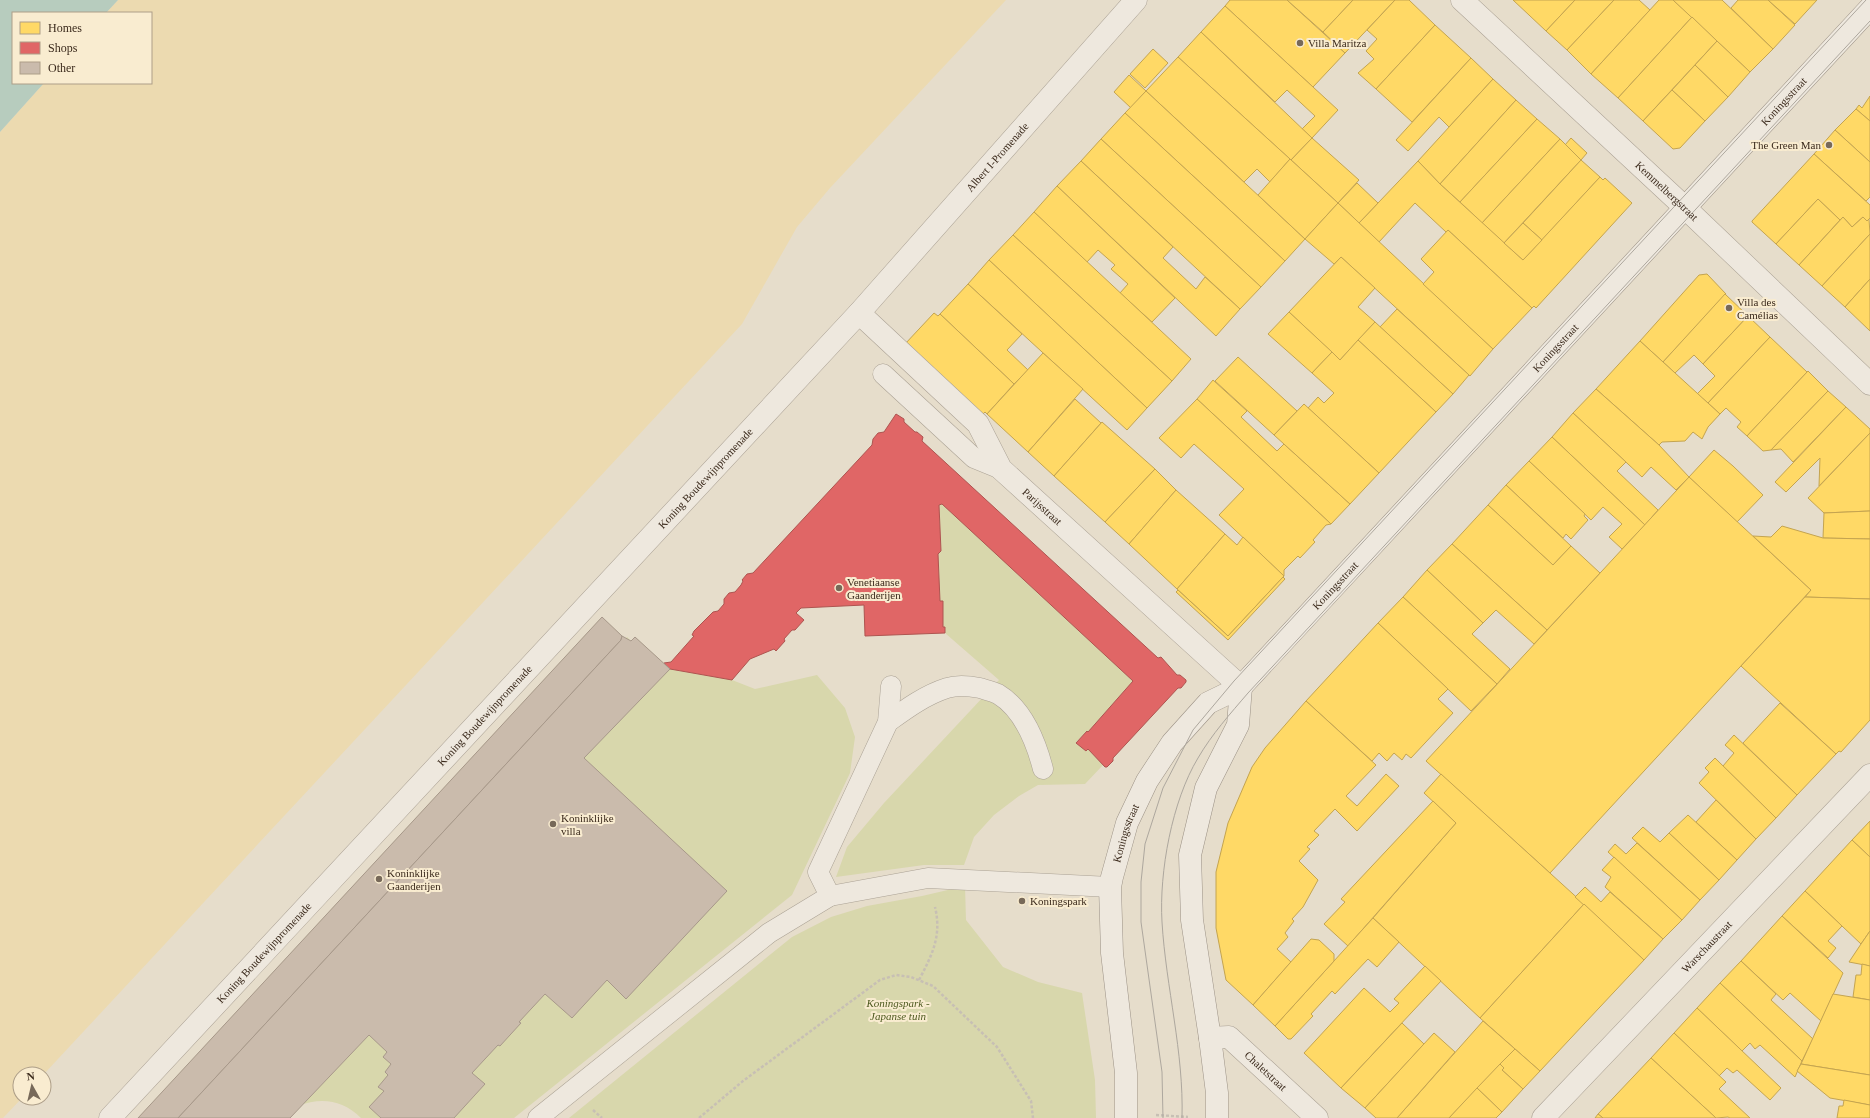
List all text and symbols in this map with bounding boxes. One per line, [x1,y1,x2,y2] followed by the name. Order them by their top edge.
[12,12,152,84] legend
[48,21,82,35] text: Homes
[1308,37,1366,49] place label: Villa Maritza
[1295,38,1305,48] marker: Villa Maritza
[48,41,78,55] text: Shops
[48,61,75,75] text: Other
[1758,75,1809,128] street label: Koningsstraat
[964,120,1031,194] street label: Albert I-Promenade
[1751,139,1821,151] place label: The Green Man
[1824,140,1834,150] marker: The Green Man
[1633,159,1701,223] street label: Kemmelbergstraat
[1737,296,1778,321] place label: Villa des Camélias
[1724,303,1734,313] marker: Villa des Camélias
[1530,321,1580,374] street label: Koningsstraat
[656,425,755,531] street label: Koning Boudewijnpromenade
[1020,486,1064,527] street label: Parijsstraat
[1310,559,1360,612] street label: Koningsstraat
[847,576,901,601] place label: Venetiaanse Gaanderijen
[834,583,844,593] marker: Venetiaanse Gaanderijen
[435,662,534,768] street label: Koning Boudewijnpromenade
[1110,802,1141,864] street label: Koningsstraat
[561,812,614,837] place label: Koninklijke villa
[548,819,558,829] marker: Koninklijke villa
[387,867,441,892] place label: Koninklijke Gaanderijen
[374,874,384,884] marker: Koninklijke Gaanderijen
[1030,895,1087,907] place label: Koningspark
[1017,896,1027,906] marker: Koningspark
[214,900,314,1005] street label: Koning Boudewijnpromenade
[1679,918,1734,975] street label: Warschaustraat
[865,997,930,1022] park label: Koningspark - Japanse tuin
[1242,1049,1289,1093] street label: Chaletstraat
[12,1066,52,1106] north arrow
[26,1070,35,1083] text: N

